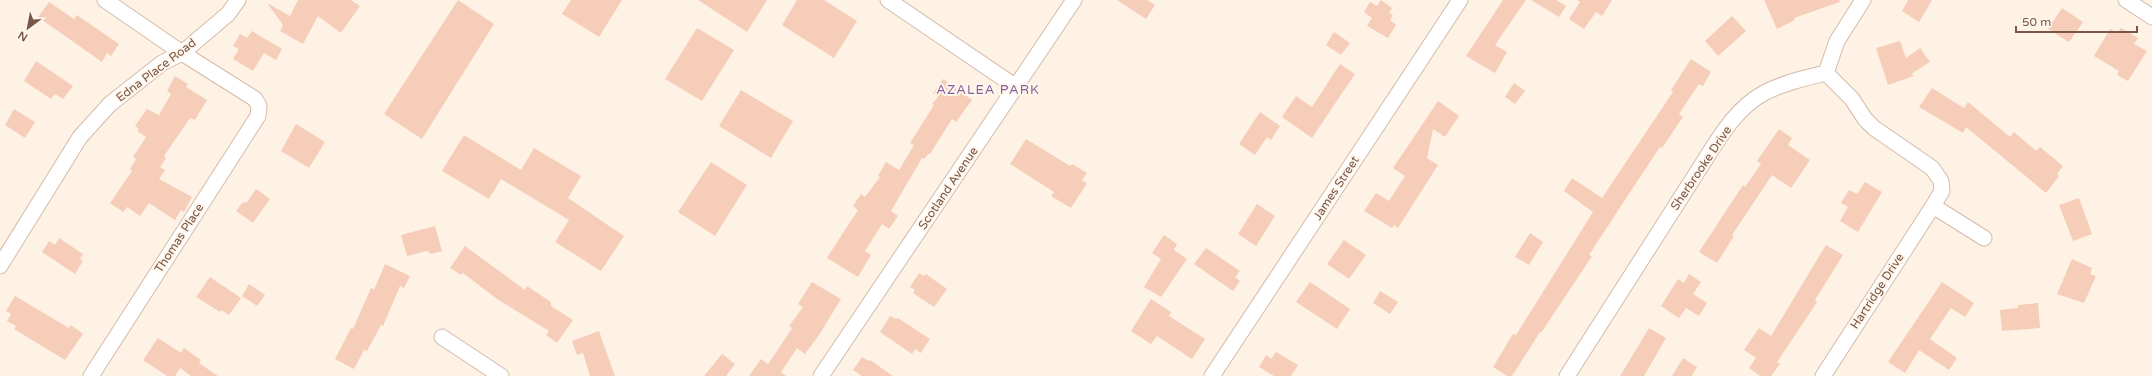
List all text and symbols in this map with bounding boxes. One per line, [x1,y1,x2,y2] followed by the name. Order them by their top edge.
[8,8,48,48] north arrow
[2016,8,2137,34] scale bar
[2022,15,2051,29] text: 50 m
[16,28,30,44] text: N
[113,35,199,105] street label: Edna Place Road
[936,82,1040,98] district label: AZALEA PARK
[1668,123,1734,213] street label: Sherbrooke Drive
[915,144,981,232] street label: Scotland Avenue
[1310,153,1362,223] street label: James Street
[152,201,207,275] street label: Thomas Place
[1847,250,1907,331] street label: Hartridge Drive

